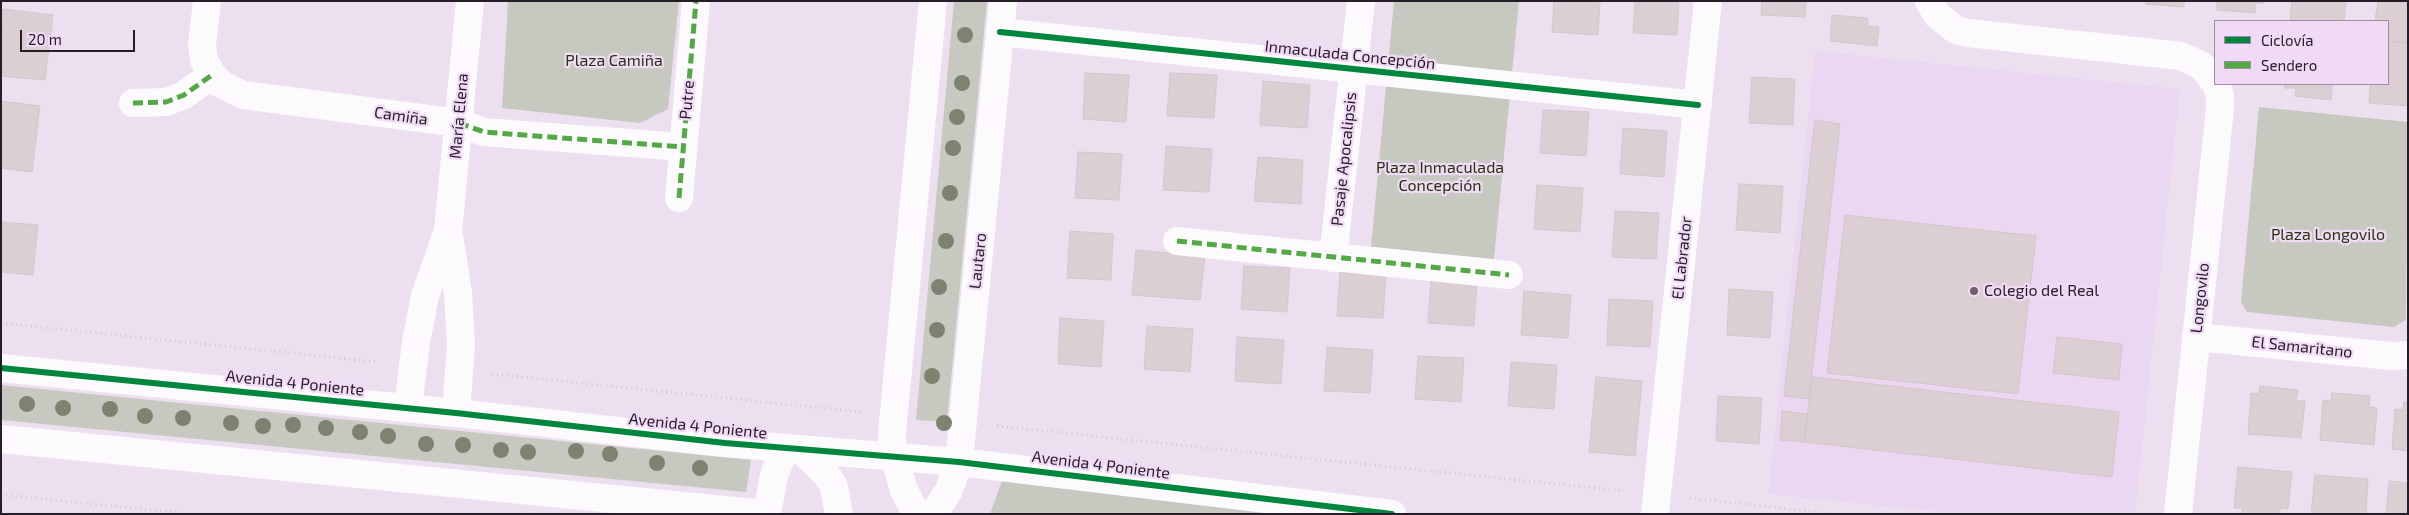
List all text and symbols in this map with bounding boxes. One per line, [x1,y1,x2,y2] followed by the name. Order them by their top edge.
[22,20,138,52] scale bar
[2214,20,2389,85] legend
[28,30,62,48] text: 20 m
[2261,31,2313,49] text: Ciclovía
[1264,36,1436,74] street label: Inmaculada Concepción
[565,51,663,71] park label: Plaza Camiña
[2261,56,2317,74] text: Sendero
[446,72,472,160] street label: María Elena
[676,80,698,120] street label: Putre
[1327,91,1361,227] street label: Pasaje Apocalipsis
[373,103,429,129] street label: Camiña
[1376,158,1504,196] park label: Plaza Inmaculada Concepción
[1668,216,1696,300] street label: El Labrador
[2271,225,2385,245] park label: Plaza Longovilo
[966,232,990,290] street label: Lautaro
[2187,262,2213,334] street label: Longovilo
[1984,281,2099,301] place label: Colegio del Real
[1968,285,1980,297] marker: Colegio del Real
[2251,332,2353,362] street label: El Samaritano
[225,366,365,400] street label: Avenida 4 Poniente
[628,409,768,443] street label: Avenida 4 Poniente
[1031,447,1171,483] street label: Avenida 4 Poniente

